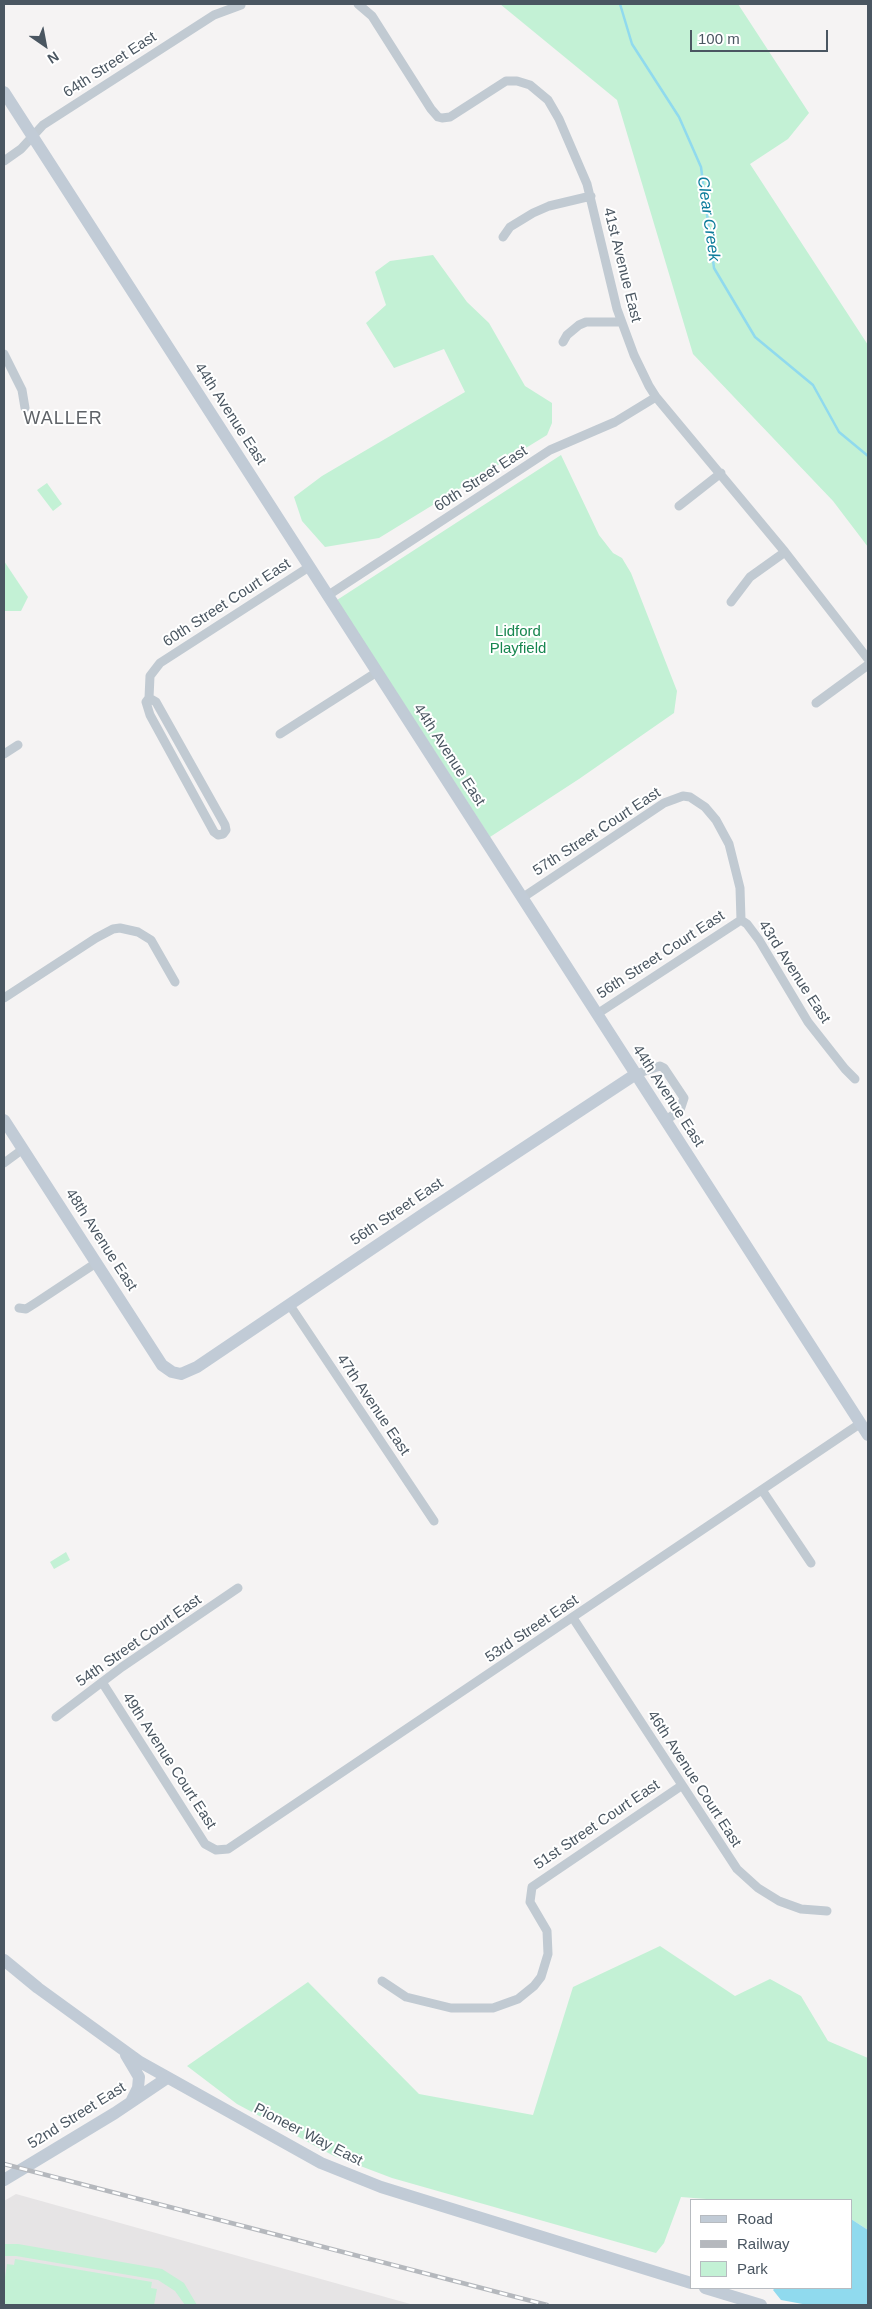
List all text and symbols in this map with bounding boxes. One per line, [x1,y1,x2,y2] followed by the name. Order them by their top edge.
[20,20,70,70] north arrow
[692,20,830,52] scale bar
[60,28,160,102] street label: 64th Street East
[698,30,740,47] text: 100 m
[45,48,62,67] text: N
[693,175,723,263] water label: Clear Creek
[599,206,645,324] street label: 41st Avenue East
[190,360,270,468] street label: 44th Avenue East
[23,408,103,430] district label: WALLER
[431,442,531,516] street label: 60th Street East
[160,555,294,651] street label: 60th Street Court East
[490,623,546,658] park label: Lidford Playfield
[409,701,489,809] street label: 44th Avenue East
[530,784,664,880] street label: 57th Street Court East
[594,907,728,1003] street label: 56th Street Court East
[754,917,834,1027] street label: 43rd Avenue East
[628,1042,708,1150] street label: 44th Avenue East
[347,1174,447,1250] street label: 56th Street East
[61,1186,141,1294] street label: 48th Avenue East
[333,1351,413,1459] street label: 47th Avenue East
[73,1591,205,1691] street label: 54th Street Court East
[482,1591,582,1667] street label: 53rd Street East
[118,1689,220,1833] street label: 49th Avenue Court East
[643,1707,745,1851] street label: 46th Avenue Court East
[531,1776,663,1874] street label: 51st Street Court East
[25,2079,129,2153] street label: 52nd Street East
[251,2100,365,2170] street label: Pioneer Way East
[690,2199,852,2289] legend
[737,2210,773,2227] text: Road
[737,2235,790,2252] text: Railway
[737,2260,768,2277] text: Park

